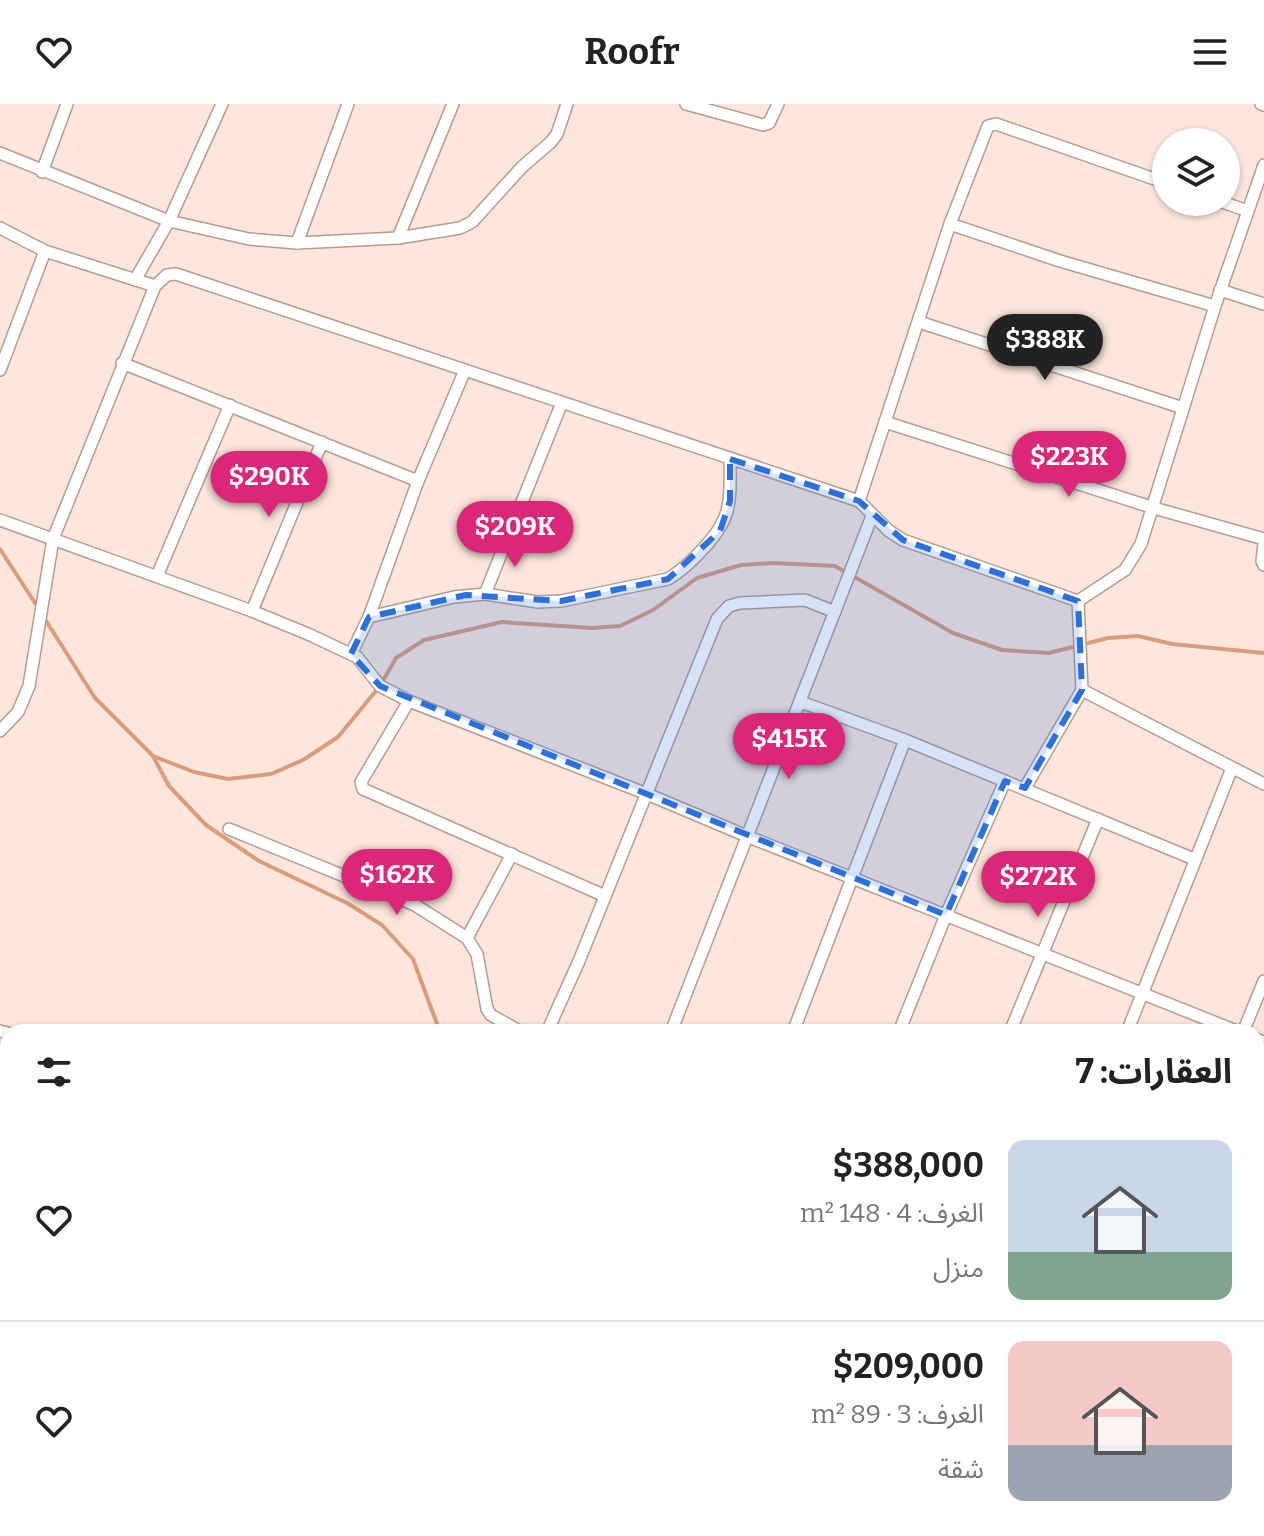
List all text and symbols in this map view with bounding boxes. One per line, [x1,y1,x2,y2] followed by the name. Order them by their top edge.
[32,30,76,74] icon: heart
[584,30,680,74] text: Roofr
[1188,30,1232,74] icon: menu
[1152,128,1240,216] map controls
[1152,128,1240,216] button: layers
[989,314,1101,382] pin: $388K
[1005,324,1085,355] text: $388K
[1013,431,1125,499] pin: $223K
[1030,441,1108,472] text: $223K
[213,451,325,519] pin: $290K
[229,461,309,492] text: $290K
[459,501,571,569] pin: $209K
[475,511,555,542] text: $209K
[733,713,845,781] pin: $415K
[751,723,827,754] text: $415K
[341,849,453,917] pin: $162K
[982,851,1094,919] pin: $272K
[359,859,435,890] text: $162K
[999,861,1077,892] text: $272K
[32,1050,76,1094] icon: filters
[1076,1051,1232,1092] text: العقارات: 7
[833,1145,984,1186] text: $388,000
[1072,1172,1168,1268] icon: home
[32,1198,76,1242] icon: heart
[800,1198,984,1229] text: الغرف: 4 · 148 m²
[933,1253,984,1284] text: منزل
[833,1346,984,1387] text: $209,000
[1072,1373,1168,1469] icon: home
[32,1399,76,1443] icon: heart
[811,1399,984,1430] text: الغرف: 3 · 89 m²
[938,1454,984,1485] text: شقة

